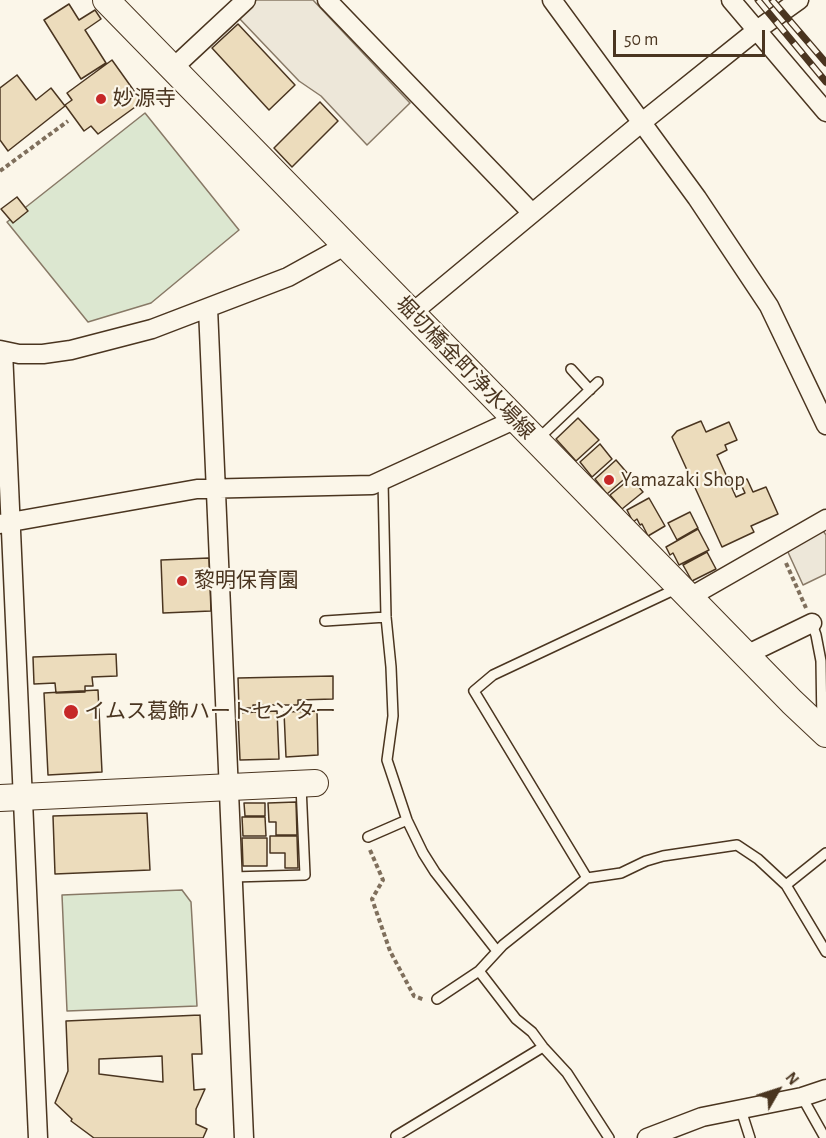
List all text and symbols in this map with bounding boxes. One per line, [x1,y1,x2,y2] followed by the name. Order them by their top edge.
[616,18,768,56] scale bar
[624,31,658,49] text: 50 m
[113,86,176,112] place label: 妙源寺
[94,92,108,106] marker: 妙源寺
[390,291,540,445] street label: 堀切橋金町浄水場線
[621,467,745,493] place label: Yamazaki Shop
[602,473,616,487] marker: Yamazaki Shop
[194,568,299,594] place label: 黎明保育園
[175,574,189,588] marker: 黎明保育園
[84,699,336,725] place label: イムス葛飾ハートセンター
[62,703,80,721] marker: イムス葛飾ハートセンター
[748,1060,808,1120] north arrow
[782,1069,802,1088] text: N

